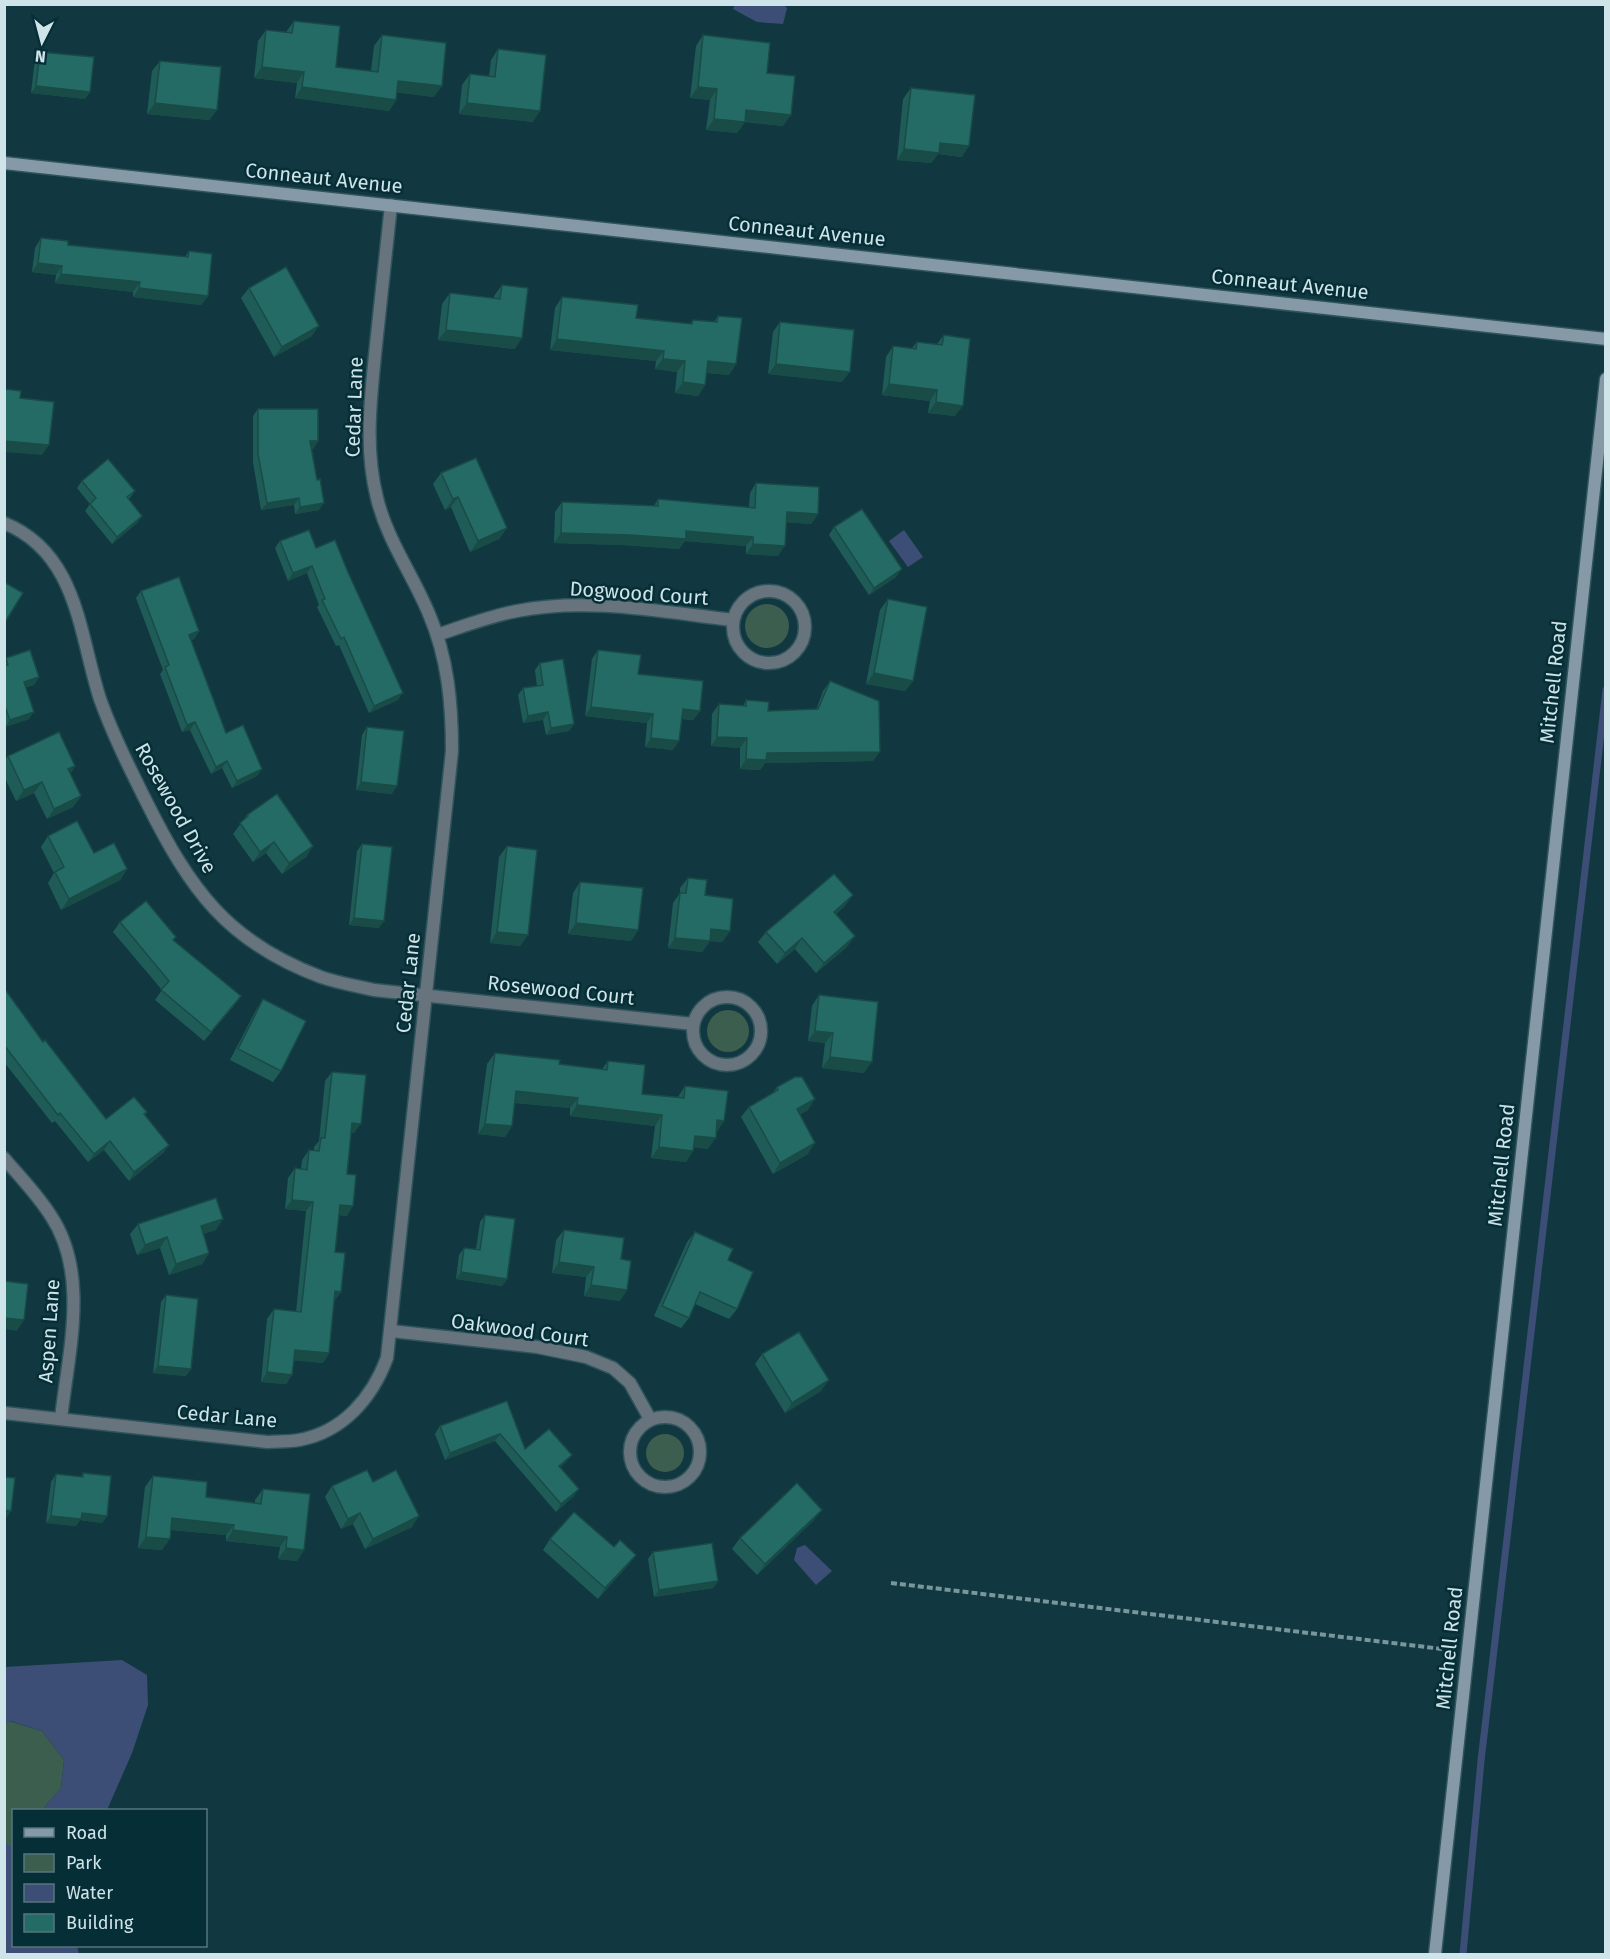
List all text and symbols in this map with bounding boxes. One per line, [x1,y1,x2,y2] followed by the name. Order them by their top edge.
[12,12,72,72] north arrow
[34,46,47,66] text: N
[244,158,404,198] street label: Conneaut Avenue
[727,211,887,251] street label: Conneaut Avenue
[1210,264,1370,304] street label: Conneaut Avenue
[340,356,368,458] street label: Cedar Lane
[569,576,710,610] street label: Dogwood Court
[1535,619,1571,745] street label: Mitchell Road
[130,739,222,877] street label: Rosewood Drive
[391,932,425,1034] street label: Cedar Lane
[486,970,636,1010] street label: Rosewood Court
[1483,1102,1519,1228] street label: Mitchell Road
[33,1278,65,1384] street label: Aspen Lane
[450,1308,591,1352] street label: Oakwood Court
[176,1400,278,1432] street label: Cedar Lane
[1431,1585,1467,1711] street label: Mitchell Road
[12,1809,207,1947] legend
[66,1822,108,1844] text: Road
[66,1852,102,1874] text: Park
[66,1882,113,1904] text: Water
[66,1912,134,1934] text: Building

